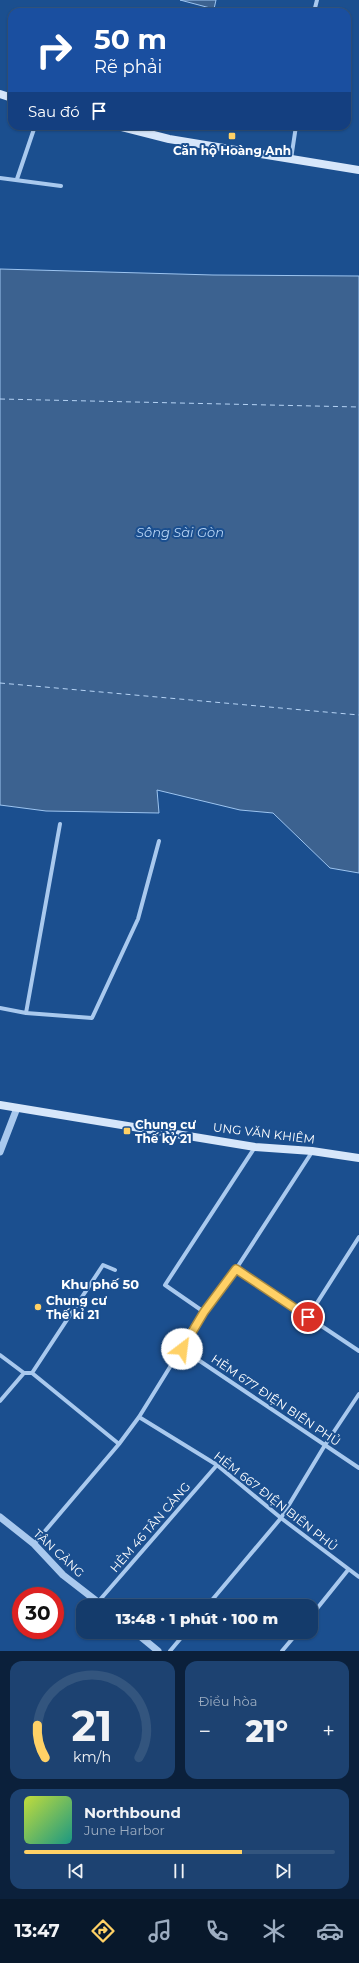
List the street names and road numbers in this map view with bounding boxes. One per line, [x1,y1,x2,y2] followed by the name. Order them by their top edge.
[212,1119,316,1147] street label: UNG VĂN KHIÊM
[208,1351,344,1449] street label: HẺM 677 ĐIỆN BIÊN PHỦ
[211,1448,341,1554] street label: HẺM 667 ĐIỆN BIÊN PHỦ
[107,1479,193,1575] street label: HẺM 46 TÂN CẢNG
[31,1526,87,1580] street label: TÂN CẢNG

